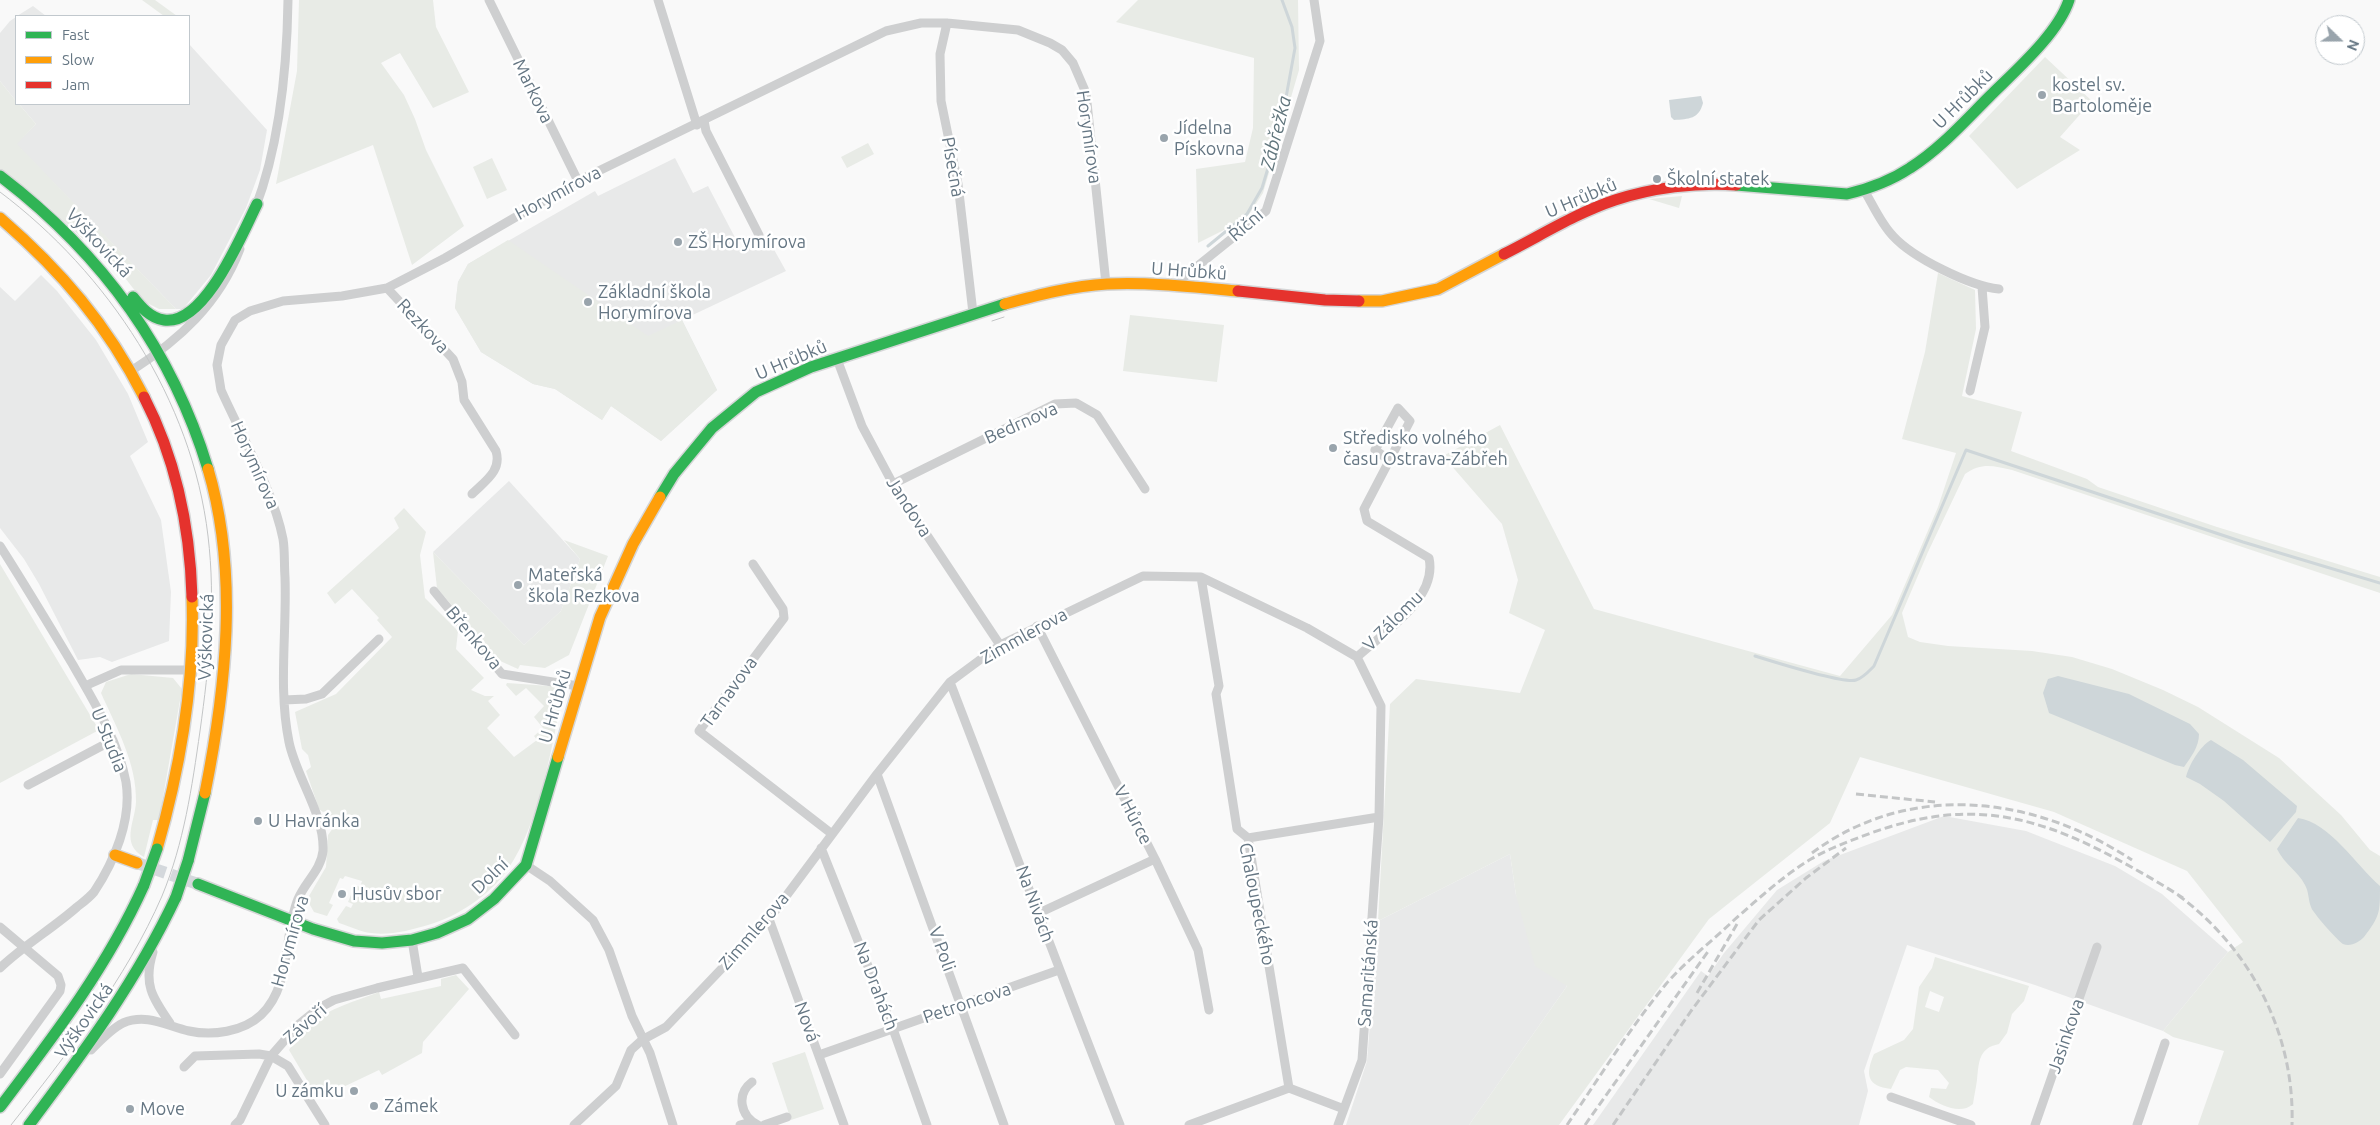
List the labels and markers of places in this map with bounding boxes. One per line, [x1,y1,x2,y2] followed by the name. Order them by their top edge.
[2052,74,2152,116] place label: kostel sv. Bartoloměje
[2036,89,2048,101] marker: kostel sv. Bartoloměje
[1174,117,1244,160] place label: Jídelna Pískovna
[1158,132,1170,144] marker: Jídelna Pískovna
[1667,168,1769,190] place label: Školní statek
[1651,173,1663,185] marker: Školní statek
[688,231,806,253] place label: ZŠ Horymírova
[672,236,684,248] marker: ZŠ Horymírova
[598,281,711,324] place label: Základní škola Horymírova
[582,296,594,308] marker: Základní škola Horymírova
[1343,427,1508,469] place label: Středisko volného času Ostrava-Zábřeh
[1327,442,1339,454] marker: Středisko volného času Ostrava-Zábřeh
[528,564,640,606] place label: Mateřská škola Rezkova
[512,579,524,591] marker: Mateřská škola Rezkova
[268,810,360,832] place label: U Havránka
[252,815,264,827] marker: U Havránka
[352,883,441,905] place label: Husův sbor
[336,888,348,900] marker: Husův sbor
[275,1080,344,1102] place label: U zámku
[348,1085,360,1097] marker: U zámku
[384,1095,438,1117] place label: Zámek
[140,1098,185,1120] place label: Move
[368,1100,380,1112] marker: Zámek
[124,1103,136,1115] marker: Move

